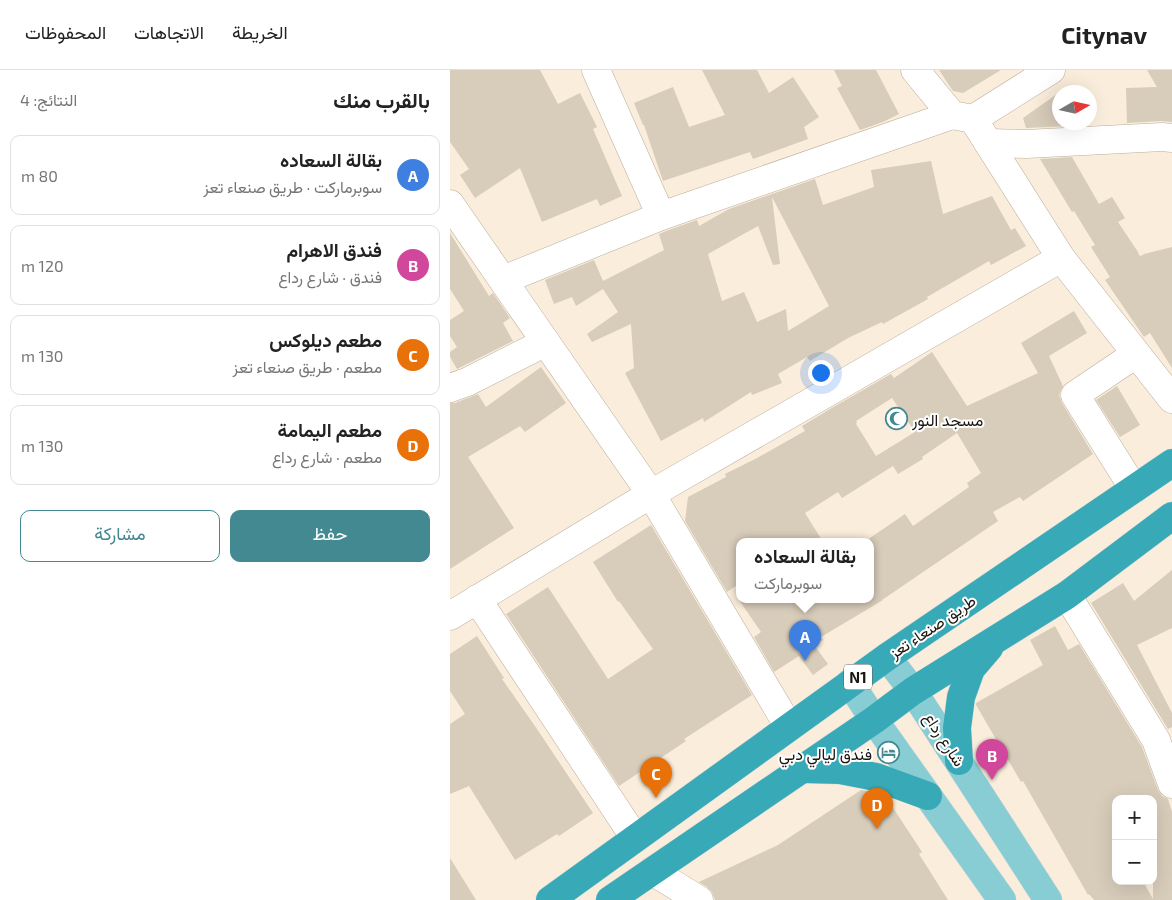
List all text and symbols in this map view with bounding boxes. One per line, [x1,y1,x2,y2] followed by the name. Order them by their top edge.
[1061,20,1147,49] text: Citynav
[25,21,106,43] text: المحفوظات
[134,21,204,43] text: الاتجاهات
[232,21,288,43] text: الخريطة
[1052,85,1097,130] north arrow
[333,87,430,112] text: بالقرب منك
[20,90,77,109] text: النتائج: 4
[280,148,382,171] text: بقالة السعاده
[21,166,58,185] text: 80 m
[408,166,418,185] text: A
[203,177,382,196] text: سوبرماركت · طريق صنعاء تعز
[286,238,382,261] text: فندق الاهرام
[21,256,64,275] text: 120 m
[408,256,418,275] text: B
[278,267,382,286] text: فندق · شارع رداع
[269,328,382,351] text: مطعم ديلوكس
[21,346,64,365] text: 130 m
[408,346,418,365] text: C
[233,357,382,376] text: مطعم · طريق صنعاء تعز
[808,360,834,386] your location
[884,407,908,431] mosque icon: مسجد النور
[911,410,983,431] place label: مسجد النور
[278,418,382,441] text: مطعم اليمامة
[21,436,64,455] text: 130 m
[408,436,418,455] text: D
[272,447,382,466] text: مطعم · شارع رداع
[20,510,220,562] button: مشاركة
[230,510,430,562] button: حفظ
[736,538,874,603] popup
[754,544,856,567] text: بقالة السعاده
[754,573,822,592] text: سوبرماركت
[884,590,980,664] street label: طريق صنعاء تعز
[789,620,821,661] pin: A
[844,664,872,690] road number: N1
[918,708,969,771] street label: شارع رداع
[976,739,1008,780] pin: B
[876,741,900,765] hotel icon: فندق ليالي دبي
[779,744,872,768] place label: فندق ليالي دبي
[640,757,672,798] pin: C
[861,788,893,829] pin: D
[1112,795,1157,885] map controls
[1112,795,1157,840] button: +
[1112,840,1157,885] button: −

